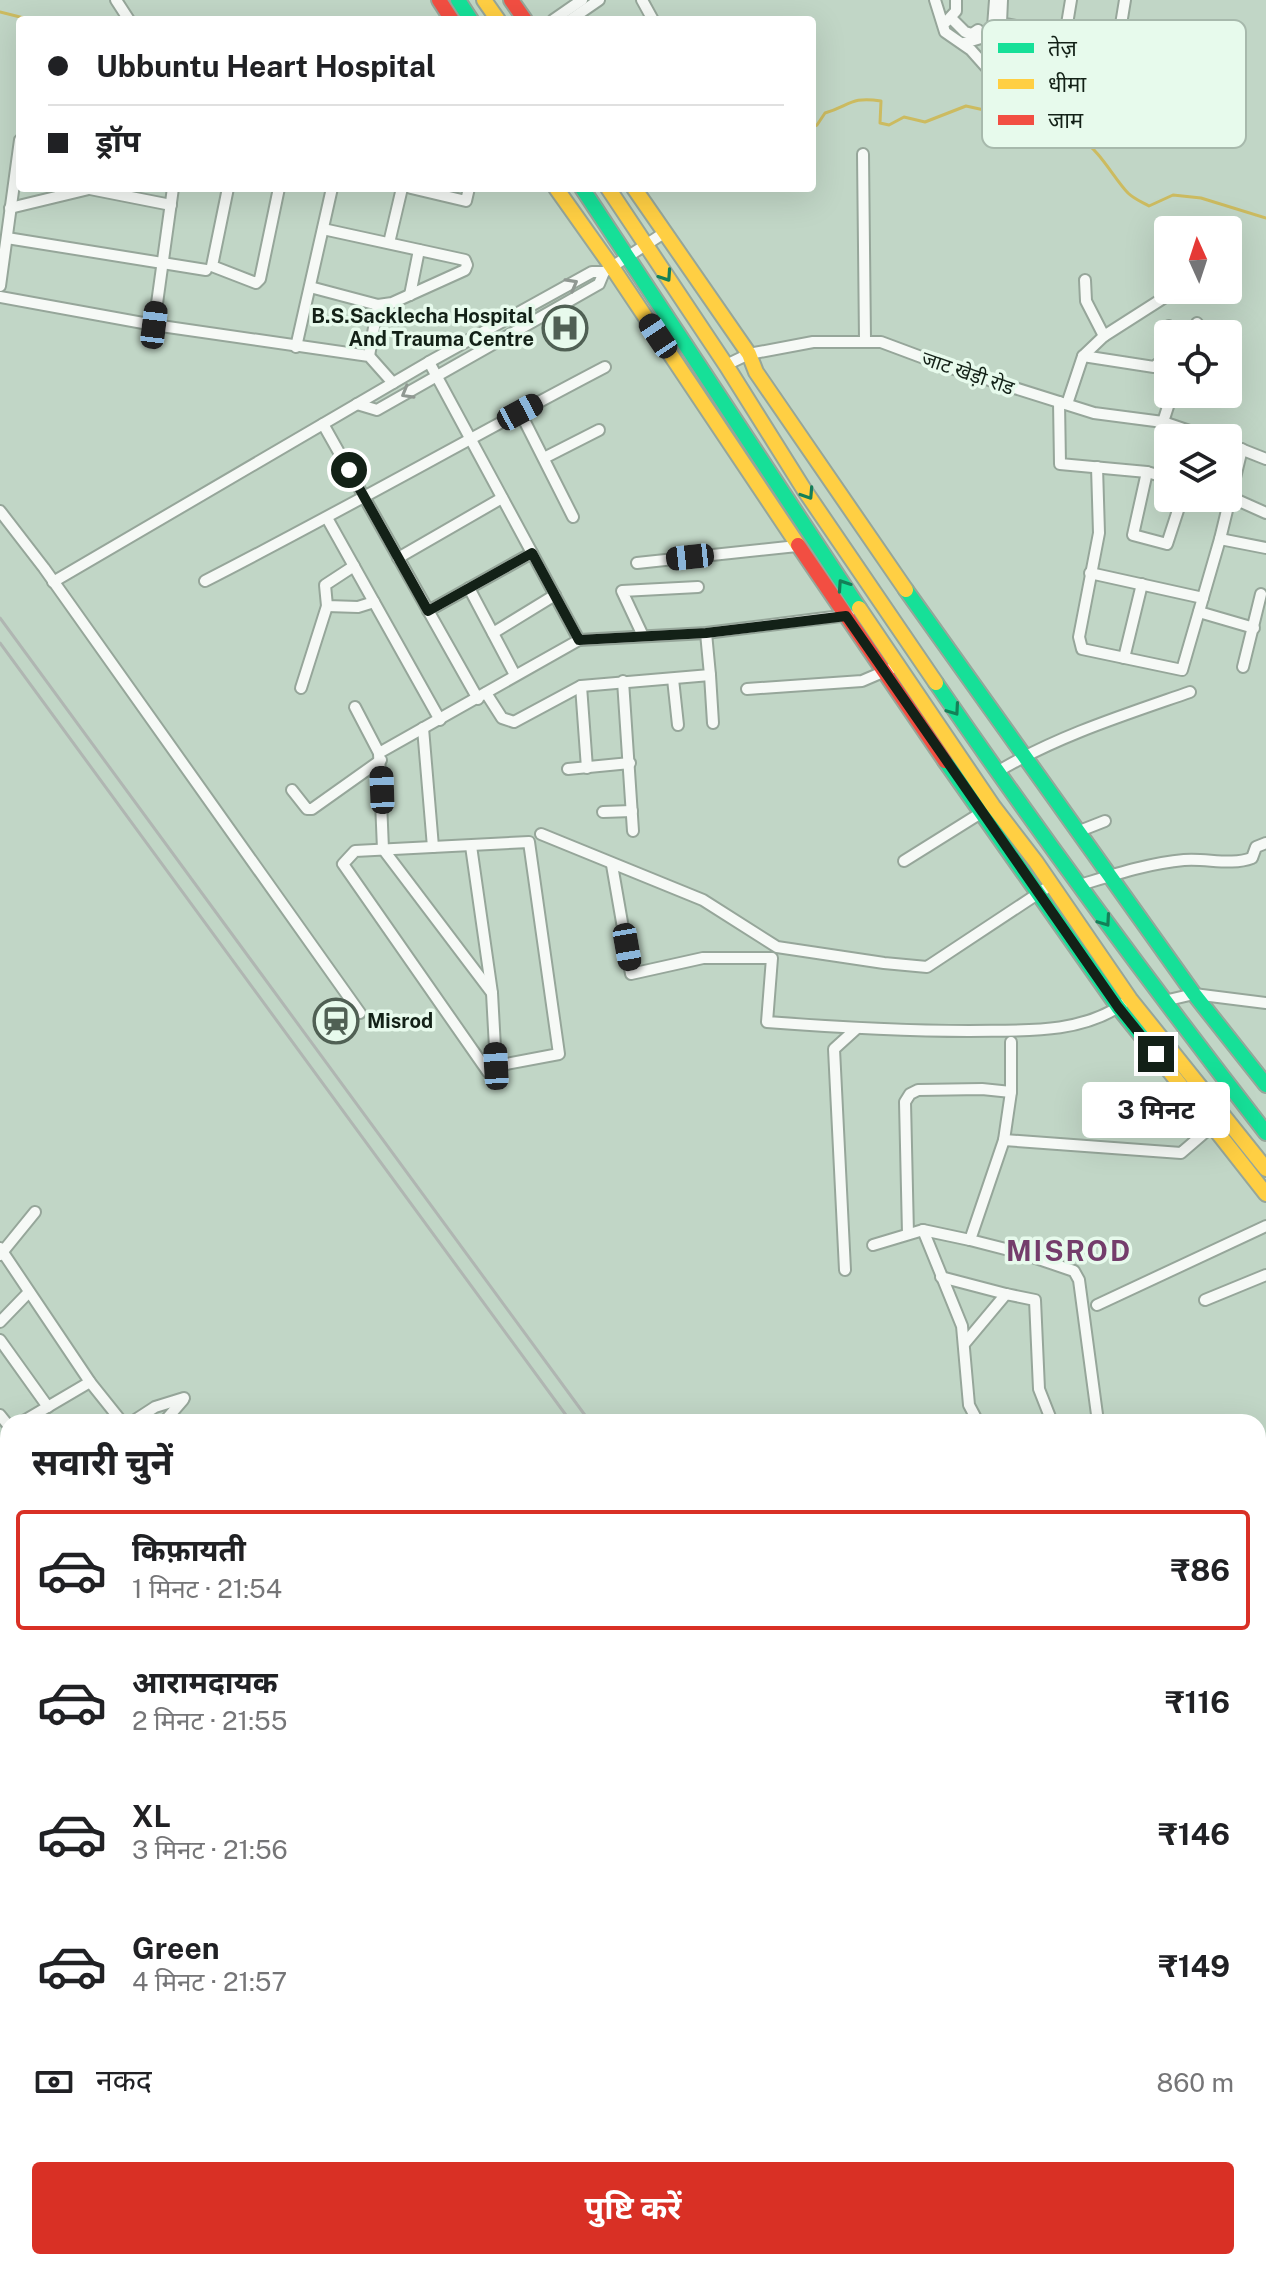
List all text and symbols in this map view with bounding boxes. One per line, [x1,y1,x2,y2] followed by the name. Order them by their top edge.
[982,20,1246,148] legend
[1048,35,1078,61] text: तेज़
[96,48,436,84] text: Ubbuntu Heart Hospital
[1048,71,1086,97] text: धीमा
[1048,107,1084,133] text: जाम
[96,123,140,159] text: ड्रॉप
[1154,216,1242,304] north arrow
[1154,216,1242,512] map controls
[656,268,671,282] one-way arrow
[563,278,578,293] one-way arrow
[139,300,169,350] car
[311,304,534,351] place label: B.S.Sacklecha Hospital And Trauma Centre
[541,304,589,352] hospital icon: B.S.Sacklecha Hospital And Trauma Centre
[635,309,681,363] car
[1154,320,1242,408] button: locate
[919,346,1018,400] street label: जाट खेड़ी रोड
[401,383,415,399] one-way arrow
[493,390,547,434] car
[1154,424,1242,512] button: layers
[331,452,367,488] route start
[798,486,813,500] one-way arrow
[665,543,715,571] car
[838,579,853,594] one-way arrow
[944,701,959,715] one-way arrow
[369,766,395,814] car
[1095,913,1110,927] one-way arrow
[611,921,643,973] car
[312,997,360,1045] station icon: Misrod
[367,1009,433,1033] place label: Misrod
[1138,1036,1174,1072] route end
[483,1041,509,1091] car
[1082,1082,1230,1138] callout: 3 मिनट
[1117,1094,1195,1125] text: 3 मिनट
[1006,1234,1132,1267] district label: MISROD
[32,1441,173,1483] text: सवारी चुनें
[132,1532,246,1568] text: किफ़ायती
[36,1534,108,1606] icon: car
[1171,1552,1230,1588] text: ₹86
[132,1573,282,1604] text: 1 मिनट · 21:54
[132,1664,278,1700] text: आरामदायक
[36,1666,108,1738] icon: car
[1165,1684,1230,1720] text: ₹116
[132,1705,287,1736] text: 2 मिनट · 21:55
[36,1798,108,1870] icon: car
[132,1798,171,1834] text: XL
[1158,1816,1230,1852] text: ₹146
[132,1834,288,1865] text: 3 मिनट · 21:56
[36,1930,108,2002] icon: car
[132,1930,219,1966] text: Green
[1158,1948,1230,1984] text: ₹149
[132,1966,287,1997] text: 4 मिनट · 21:57
[32,2060,76,2104] icon: cash
[96,2062,152,2098] text: नकद
[1157,2067,1234,2098] text: 860 m
[32,2162,1234,2254] button: पुष्टि करें

